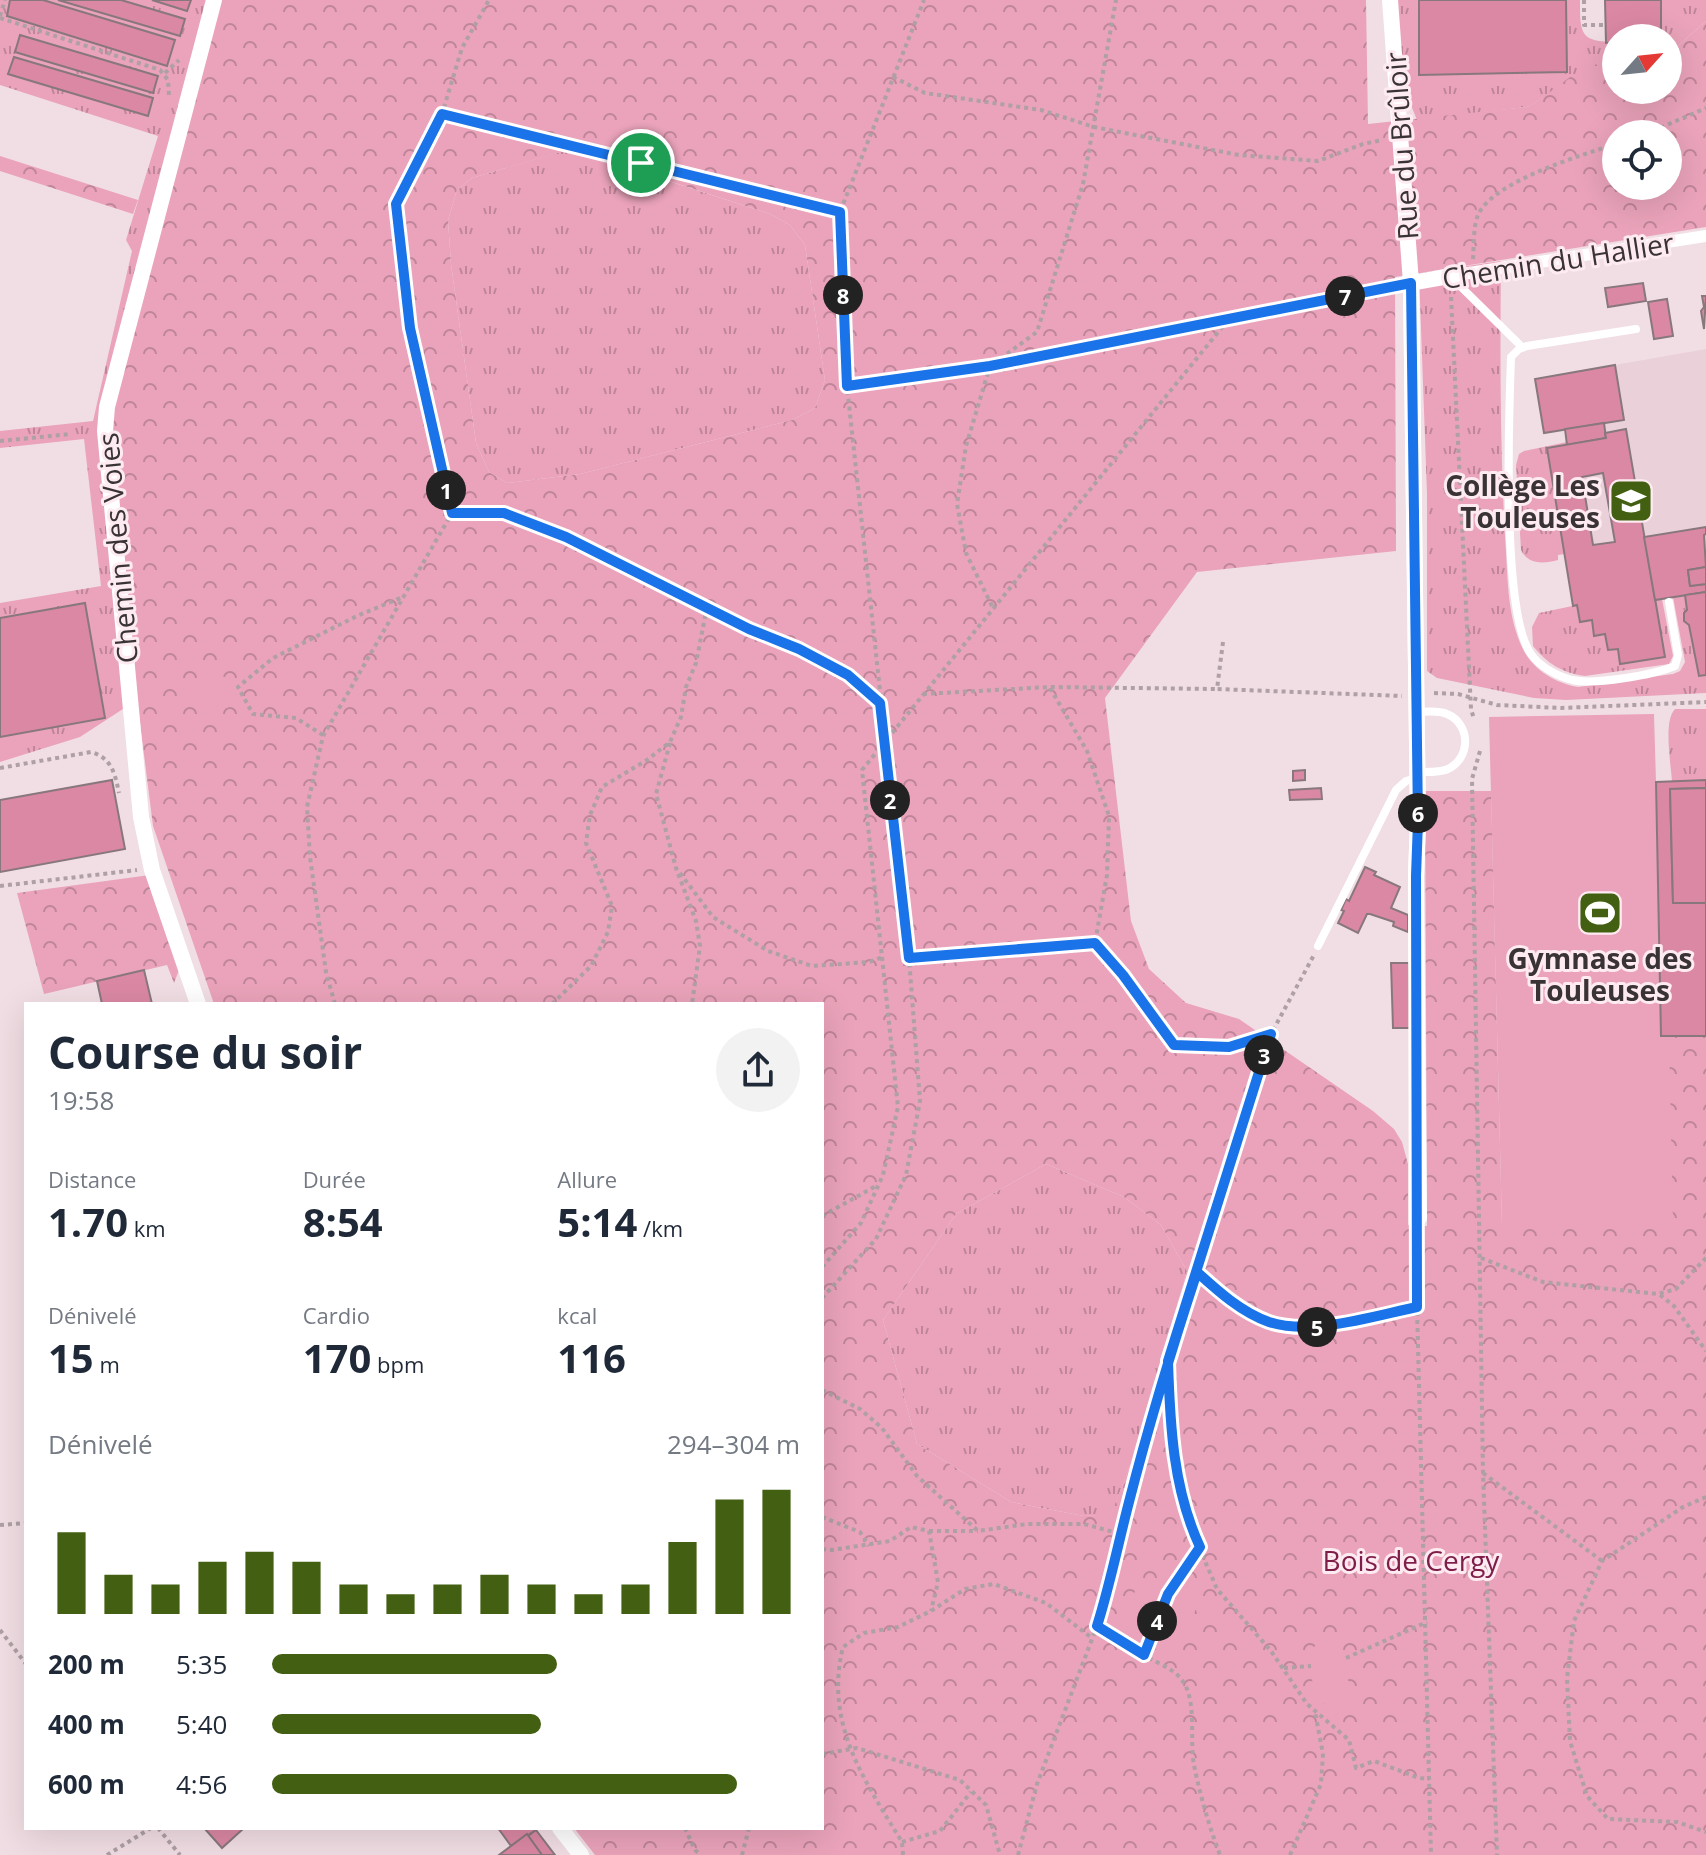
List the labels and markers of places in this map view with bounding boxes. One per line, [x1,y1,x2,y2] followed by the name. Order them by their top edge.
[607,129,675,197] pin
[823,275,863,315] pin: 8
[1325,276,1365,316] pin: 7
[1445,466,1600,536] place label: Collège Les Touleuses
[426,470,466,510] pin: 1
[1607,477,1655,525] school or university icon: Collège Les Touleuses
[870,780,910,820] pin: 2
[1398,793,1438,833] pin: 6
[1576,889,1624,937] sports icon: Gymnase des Touleuses
[1508,939,1692,1009] place label: Gymnase des Touleuses
[1244,1035,1284,1075] pin: 3
[1297,1307,1337,1347] pin: 5
[1137,1601,1177,1641] pin: 4

